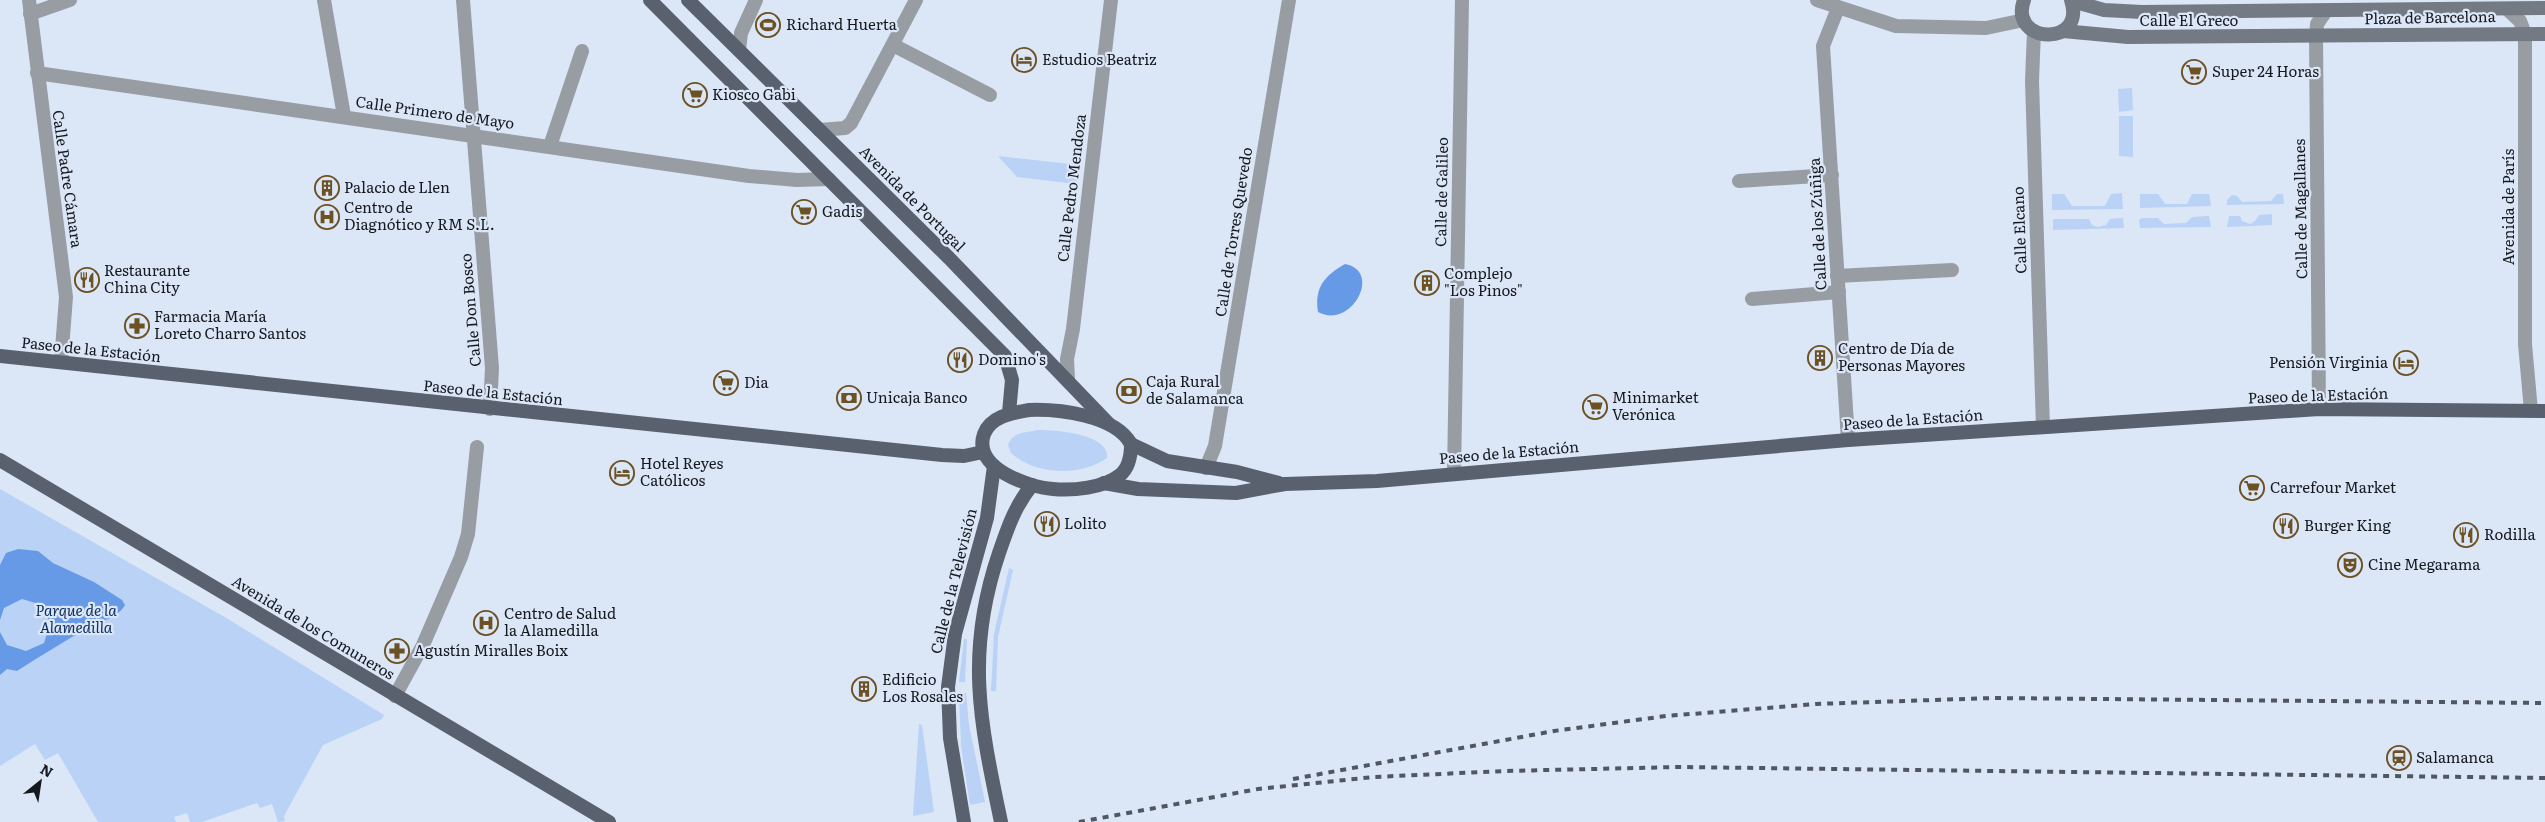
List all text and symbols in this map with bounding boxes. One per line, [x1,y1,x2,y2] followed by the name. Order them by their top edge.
[2364,4,2497,29] street label: Plaza de Barcelona
[2140,8,2239,31] street label: Calle El Greco
[755,12,781,38] sports icon: Richard Huerta
[786,12,898,35] place label: Richard Huerta
[1011,47,1037,73] hotel icon: Estudios Beatriz
[1042,47,1157,70] place label: Estudios Beatriz
[2181,59,2207,85] supermarket icon: Super 24 Horas
[2212,59,2319,82] place label: Super 24 Horas
[682,82,708,108] supermarket icon: Kiosco Gabi
[712,82,796,105] place label: Kiosco Gabi
[354,89,516,134] street label: Calle Primero de Mayo
[47,108,90,250] street label: Calle Padre Cámara
[1050,112,1091,263] street label: Calle Pedro Mendoza
[1428,137,1453,247] street label: Calle de Galileo
[855,139,972,256] street label: Avenida de Portugal
[2287,139,2312,279] street label: Calle de Magallanes
[1208,145,1257,318] street label: Calle de Torres Quevedo
[2496,148,2519,265] street label: Avenida de París
[1802,156,1831,291] street label: Calle de los Zúñiga
[314,175,340,201] building icon: Palacio de Llen
[344,175,450,198] place label: Palacio de Llen
[2005,186,2032,274] street label: Calle Elcano
[344,195,495,235] place label: Centro de Diagnótico y RM S.L.
[791,199,817,225] supermarket icon: Gadis
[822,199,862,222] place label: Gadis
[314,204,340,230] hospital icon: Centro de Diagnótico y RM S.L.
[453,252,486,368] street label: Calle Don Bosco
[104,258,190,298] place label: Restaurante China City
[1444,261,1523,301] place label: Complejo "Los Pinos"
[74,267,100,293] restaurant icon: Restaurante China City
[1414,270,1440,296] building icon: Complejo "Los Pinos"
[154,304,306,344] place label: Farmacia María Loreto Charro Santos
[124,313,150,339] pharmacy icon: Farmacia María Loreto Charro Santos
[20,330,162,367] street label: Paseo de la Estación
[1838,336,1965,376] place label: Centro de Día de Personas Mayores
[1807,345,1833,371] building icon: Centro de Día de Personas Mayores
[947,347,973,373] restaurant icon: Domino's
[978,347,1046,370] place label: Domino's
[2269,350,2389,373] place label: Pensión Virginia
[2393,350,2419,376] hotel icon: Pensión Virginia
[1146,369,1244,409] place label: Caja Rural de Salamanca
[713,370,739,396] supermarket icon: Dia
[744,370,769,393] place label: Dia
[422,373,564,410] street label: Paseo de la Estación
[1116,378,1142,404] bank icon: Caja Rural de Salamanca
[2247,381,2389,408] street label: Paseo de la Estación
[836,385,862,411] bank icon: Unicaja Banco
[866,385,968,408] place label: Unicaja Banco
[1612,385,1699,425] place label: Minimarket Verónica
[1582,394,1608,420] supermarket icon: Minimarket Verónica
[1842,402,1984,435] street label: Paseo de la Estación
[1438,434,1580,469] street label: Paseo de la Estación
[640,451,723,491] place label: Hotel Reyes Católicos
[609,460,635,486] hotel icon: Hotel Reyes Católicos
[2239,475,2265,501] supermarket icon: Carrefour Market
[2270,475,2396,498] place label: Carrefour Market
[923,505,982,656] street label: Calle de la Televisión
[1034,511,1060,537] restaurant icon: Lolito
[1064,511,1107,534] place label: Lolito
[2273,513,2299,539] restaurant icon: Burger King
[2304,513,2392,536] place label: Burger King
[2453,522,2479,548] restaurant icon: Rodilla
[2484,522,2536,545] place label: Rodilla
[2337,552,2363,578] theatre icon: Cine Megarama
[2368,552,2481,575] place label: Cine Megarama
[228,569,400,685] street label: Avenida de los Comuneros
[35,598,117,638] park label: Parque de la Alamedilla
[504,601,616,641] place label: Centro de Salud la Alamedilla
[473,610,499,636] hospital icon: Centro de Salud la Alamedilla
[384,638,410,664] pharmacy icon: Agustín Miralles Boix
[414,638,569,661] place label: Agustín Miralles Boix
[882,667,963,707] place label: Edificio Los Rosales
[851,676,877,702] building icon: Edificio Los Rosales
[2386,745,2412,771] station icon: Salamanca
[2416,745,2495,768] place label: Salamanca
[15,757,65,807] north arrow
[37,758,57,782] text: N

